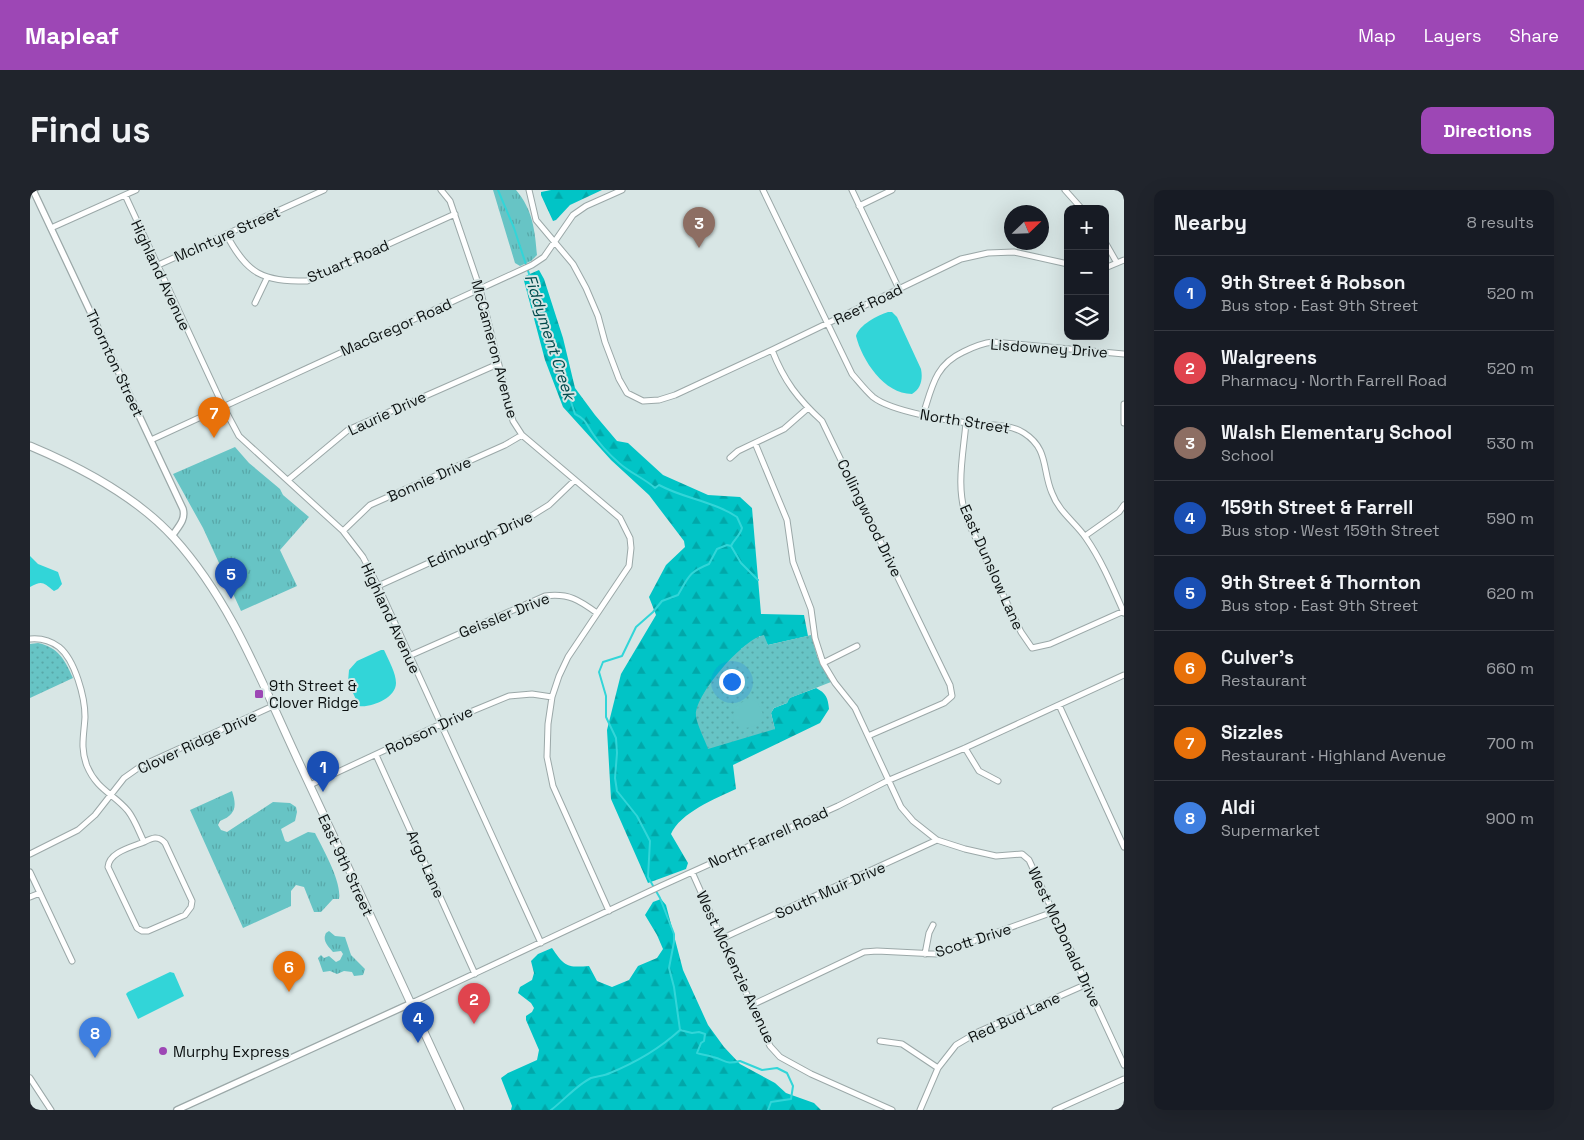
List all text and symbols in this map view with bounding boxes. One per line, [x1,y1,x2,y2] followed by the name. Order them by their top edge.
[25,20,119,51] text: Mapleaf
[1358,24,1396,47] text: Map
[1424,24,1481,47] text: Layers
[1509,24,1559,47] text: Share
[1421,107,1554,154] button: Directions
[30,108,151,152] text: Find us
[171,202,283,266] street label: McIntyre Street
[1004,205,1049,250] north arrow
[1064,205,1109,340] map controls
[1064,205,1109,250] button: +
[683,207,715,248] pin: 3
[1174,209,1247,236] text: Nearby
[1467,212,1534,233] text: 8 results
[127,217,195,334] street label: Highland Avenue
[304,235,392,287] street label: Stuart Road
[1064,250,1109,295] button: −
[1221,270,1406,295] text: 9th Street & Robson
[520,272,581,405] water label: Fiddyment Creek
[467,278,523,420] street label: McCameron Avenue
[830,279,906,329] street label: Reef Road
[1186,283,1194,304] text: 1
[1487,283,1534,304] text: 520 m
[337,294,455,360] street label: MacGregor Road
[1064,295,1109,340] button: layers
[1221,295,1418,316] text: Bus stop · East 9th Street
[82,306,148,420] street label: Thornton Street
[990,334,1108,362] street label: Lisdowney Drive
[1221,345,1317,370] text: Walgreens
[1185,358,1195,379] text: 2
[1487,358,1534,379] text: 520 m
[1221,370,1447,391] text: Pharmacy · North Farrell Road
[345,387,429,439] street label: Laurie Drive
[198,397,230,438] pin: 7
[919,405,1011,437] street label: North Street
[1221,420,1452,445] text: Walsh Elementary School
[1185,433,1195,454] text: 3
[1487,433,1534,454] text: 530 m
[1221,445,1274,466] text: School
[384,452,474,506] street label: Bonnie Drive
[833,456,907,580] street label: Collingwood Drive
[1221,495,1413,520] text: 159th Street & Farrell
[956,501,1028,633] street label: East Dunslow Lane
[424,506,536,572] street label: Edinburgh Drive
[1185,508,1195,529] text: 4
[1486,508,1534,529] text: 590 m
[1221,520,1440,541] text: Bus stop · West 159th Street
[215,558,247,599] pin: 5
[357,560,425,677] street label: Highland Avenue
[1221,570,1421,595] text: 9th Street & Thornton
[1185,583,1195,604] text: 5
[1486,583,1534,604] text: 620 m
[456,588,552,642] street label: Geissler Drive
[1221,595,1418,616] text: Bus stop · East 9th Street
[1221,645,1294,670] text: Culver's
[1185,658,1195,679] text: 6
[1486,658,1534,679] text: 660 m
[719,669,745,695] your location
[1221,670,1307,691] text: Restaurant
[269,676,359,712] place label: 9th Street & Clover Ridge
[253,688,265,700] marker: 9th Street & Clover Ridge
[382,701,476,759] street label: Robson Drive
[134,706,260,778] street label: Clover Ridge Drive
[1221,720,1283,745] text: Sizzles
[1186,733,1194,754] text: 7
[1487,733,1534,754] text: 700 m
[1221,745,1446,766] text: Restaurant · Highland Avenue
[307,751,339,792] pin: 1
[1221,795,1255,820] text: Aldi
[705,802,831,872] street label: North Farrell Road
[1185,808,1195,829] text: 8
[1486,808,1534,829] text: 900 m
[314,811,378,919] street label: East 9th Street
[1221,820,1320,841] text: Supermarket
[403,827,449,901] street label: Argo Lane
[772,857,888,923] street label: South Muir Drive
[1024,864,1106,1010] street label: West McDonald Drive
[692,888,780,1046] street label: West McKenzie Avenue
[933,919,1014,961] street label: Scott Drive
[273,951,305,992] pin: 6
[458,983,490,1024] pin: 2
[965,987,1063,1047] street label: Red Bud Lane
[402,1002,434,1043] pin: 4
[79,1017,111,1058] pin: 8
[173,1042,290,1061] place label: Murphy Express
[157,1045,169,1057] marker: Murphy Express

